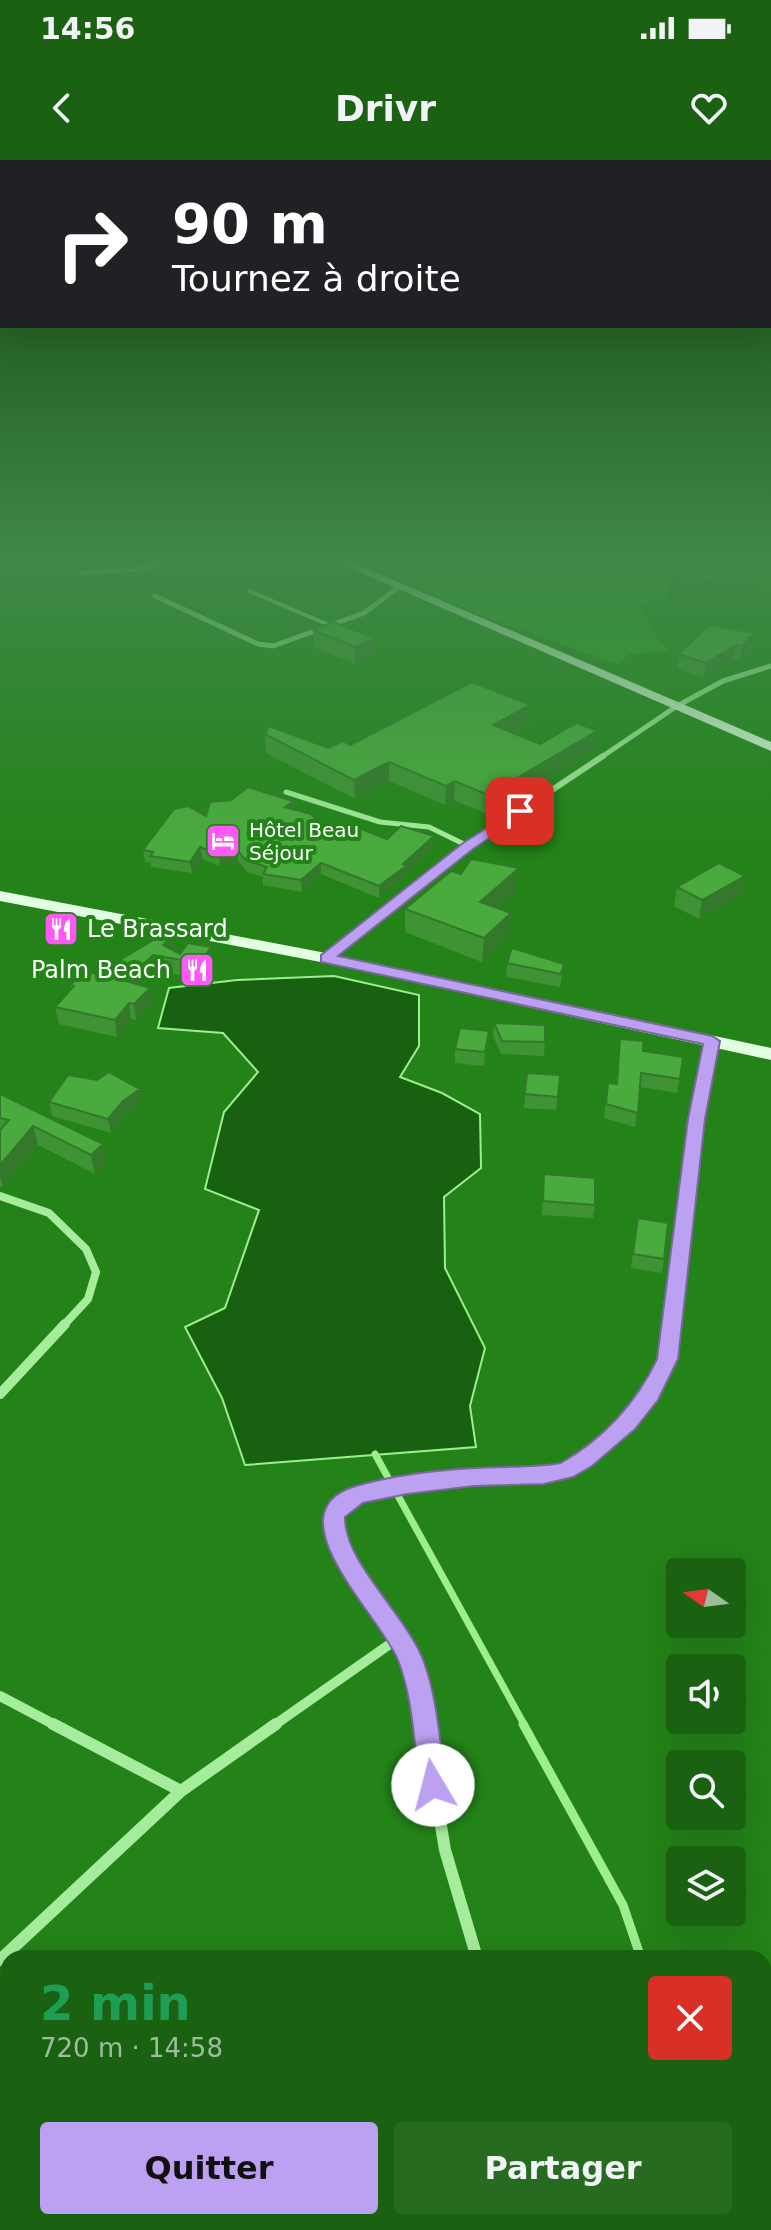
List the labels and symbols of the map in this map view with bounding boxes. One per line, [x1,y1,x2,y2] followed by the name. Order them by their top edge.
[486,777,554,845] pin
[249,818,359,865] place label: Hôtel Beau Séjour
[204,822,242,860] hotel icon: Hôtel Beau Séjour
[42,910,80,948] restaurant icon: Le Brassard
[87,915,228,943] place label: Le Brassard
[178,951,216,989] restaurant icon: Palm Beach
[31,956,171,984] place label: Palm Beach
[666,1558,746,1638] north arrow
[391,1743,475,1827] position arrow

